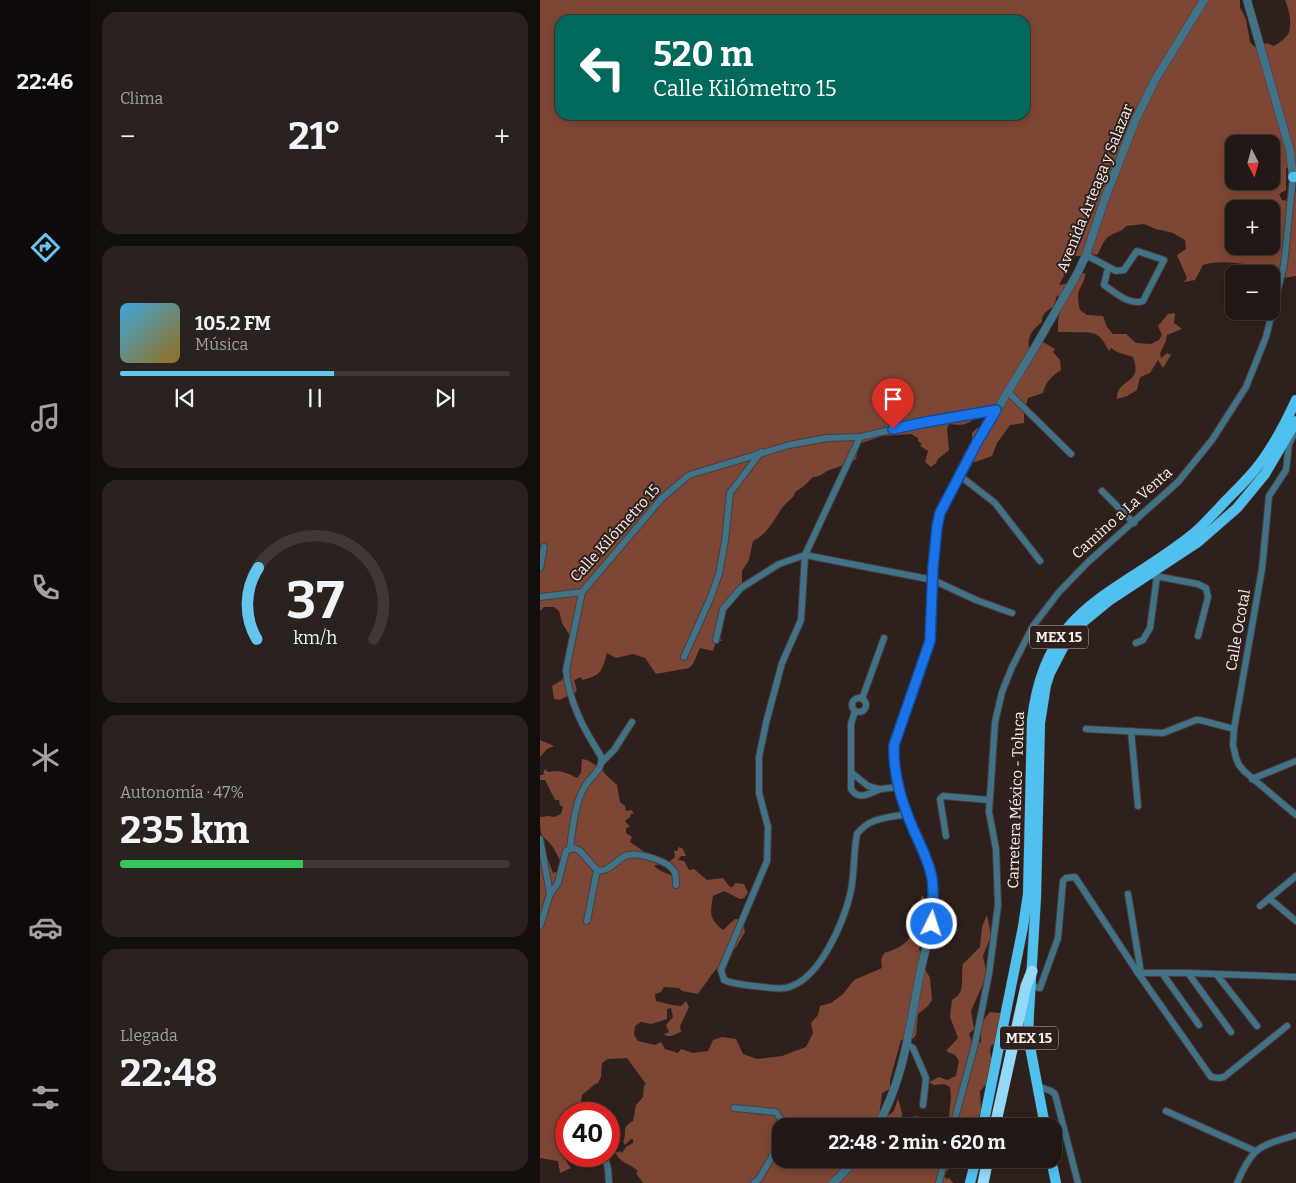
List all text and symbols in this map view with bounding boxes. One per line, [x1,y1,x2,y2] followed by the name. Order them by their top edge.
[653,33,753,75] text: 520 m
[570,35,635,100] icon: left
[17,68,73,95] text: 22:46
[653,75,837,102] text: Calle Kilómetro 15
[120,89,163,108] text: Clima
[1053,101,1137,275] street label: Avenida Arteaga y Salazar
[288,113,341,159] text: 21°
[120,120,135,153] text: −
[494,120,510,153] text: +
[1225,135,1280,190] north arrow
[1225,135,1280,320] map controls
[1225,200,1280,255] button: +
[28,230,63,265] icon: directions
[1225,265,1280,320] button: −
[195,312,271,335] text: 105.2 FM
[195,335,248,354] text: Música
[872,378,914,429] pin
[171,384,199,412] icon: previous
[301,384,329,412] icon: pause
[431,384,459,412] icon: next
[879,385,907,413] icon: arrive
[28,400,63,435] icon: music
[1068,463,1176,563] street label: Camino a La Venta
[566,480,664,586] street label: Calle Kilómetro 15
[286,569,344,632] text: 37
[28,570,63,605] icon: phone
[1222,588,1254,672] street label: Calle Ocotal
[1030,626,1088,649] road number: MEX 15
[293,627,337,649] text: km/h
[1004,711,1028,889] street label: Carretera México - Toluca
[28,740,63,775] icon: climate
[120,783,244,802] text: Autonomía · 47%
[120,807,249,853] text: 235 km
[905,897,957,949] position arrow
[28,910,63,945] icon: car
[120,1026,178,1045] text: Llegada
[1000,1026,1058,1050] road number: MEX 15
[120,1050,218,1096] text: 22:48
[28,1080,63,1115] icon: filters
[555,1102,620,1167] speed limit sign: 40
[828,1131,1006,1154] text: 22:48 · 2 min · 620 m

